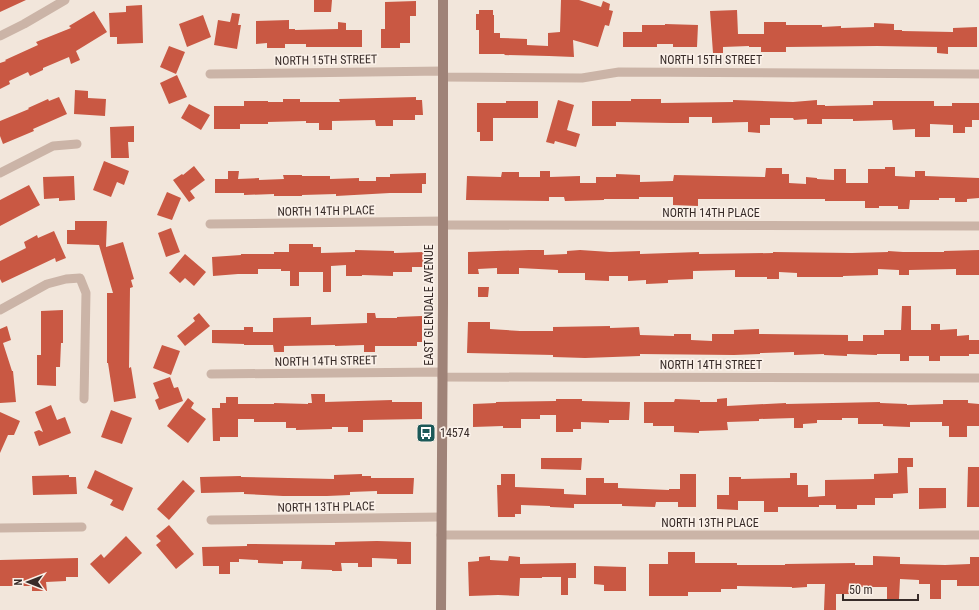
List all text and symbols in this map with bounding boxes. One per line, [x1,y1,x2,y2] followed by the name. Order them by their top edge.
[275,52,377,68] street label: NORTH 15TH STREET
[660,53,762,67] street label: NORTH 15TH STREET
[277,203,375,219] street label: NORTH 14TH PLACE
[662,206,760,220] street label: NORTH 14TH PLACE
[422,244,436,366] street label: EAST GLENDALE AVENUE
[275,353,377,369] street label: NORTH 14TH STREET
[660,358,762,372] street label: NORTH 14TH STREET
[415,422,437,444] bus stop icon: 14574
[440,426,470,440] place label: 14574
[277,499,375,515] street label: NORTH 13TH PLACE
[661,516,759,530] street label: NORTH 13TH PLACE
[8,562,48,602] north arrow
[843,576,918,602] scale bar
[12,578,25,585] text: N
[849,583,873,597] text: 50 m

